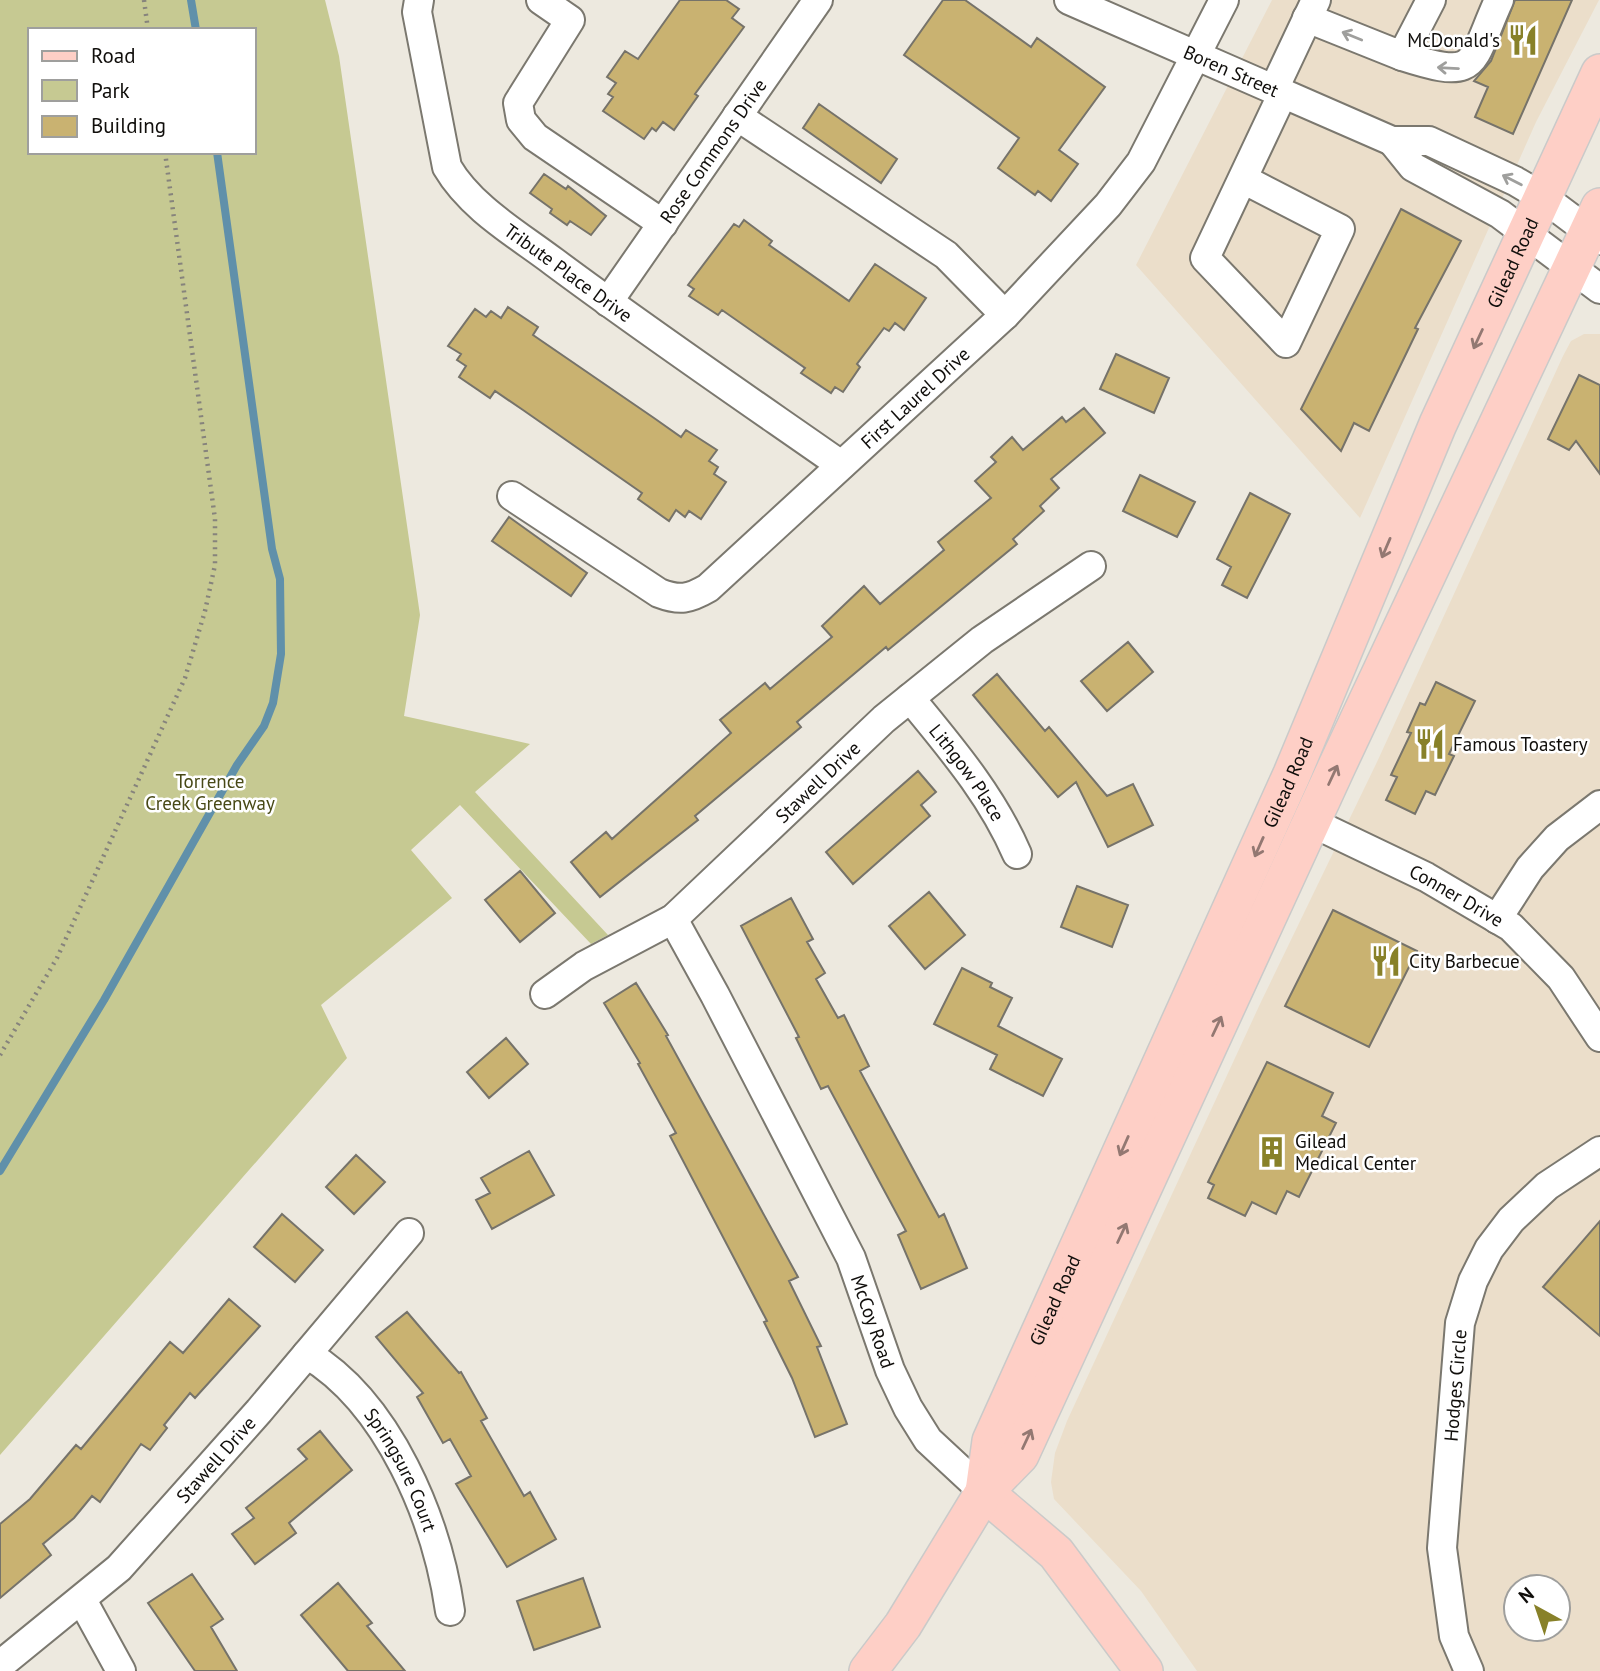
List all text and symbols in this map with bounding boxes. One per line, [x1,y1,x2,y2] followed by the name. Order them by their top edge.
[1506,23,1540,57] restaurant icon: McDonald's
[28,28,256,154] legend
[1407,28,1500,52] place label: McDonald's
[1342,29,1363,42] one-way arrow
[1180,40,1283,102] street label: Boren Street
[91,42,135,69] text: Road
[1437,61,1460,74] one-way arrow
[654,74,772,228] street label: Rose Commons Drive
[91,77,130,104] text: Park
[91,112,166,139] text: Building
[1502,172,1523,186] one-way arrow
[1481,214,1544,312] street label: Gilead Road
[499,218,637,327] street label: Tribute Place Drive
[1471,328,1484,350] one-way arrow
[856,342,974,454] street label: First Laurel Drive
[1379,536,1392,558] one-way arrow
[924,719,1010,825] street label: Lithgow Place
[1413,727,1447,761] restaurant icon: Famous Toastery
[1453,732,1588,756] place label: Famous Toastery
[1257,733,1318,832] street label: Gilead Road
[770,736,865,828] street label: Stawell Drive
[1327,765,1340,786] one-way arrow
[145,769,275,815] park label: Torrence Creek Greenway
[1252,836,1265,857] one-way arrow
[1406,859,1508,932] street label: Conner Drive
[1369,944,1403,978] restaurant icon: City Barbecue
[1409,949,1520,973] place label: City Barbecue
[1211,1016,1224,1037] one-way arrow
[1295,1129,1417,1175] place label: Gilead Medical Center
[1117,1135,1130,1157] one-way arrow
[1255,1135,1289,1169] building icon: Gilead Medical Center
[1116,1223,1129,1244] one-way arrow
[1024,1251,1085,1349] street label: Gilead Road
[846,1271,900,1371] street label: McCoy Road
[1439,1328,1471,1442] street label: Hodges Circle
[359,1403,442,1535] street label: Springsure Court
[171,1411,261,1508] street label: Stawell Drive
[1021,1429,1034,1451] one-way arrow
[1502,1573,1572,1643] north arrow
[1514,1582,1539,1608] text: N

